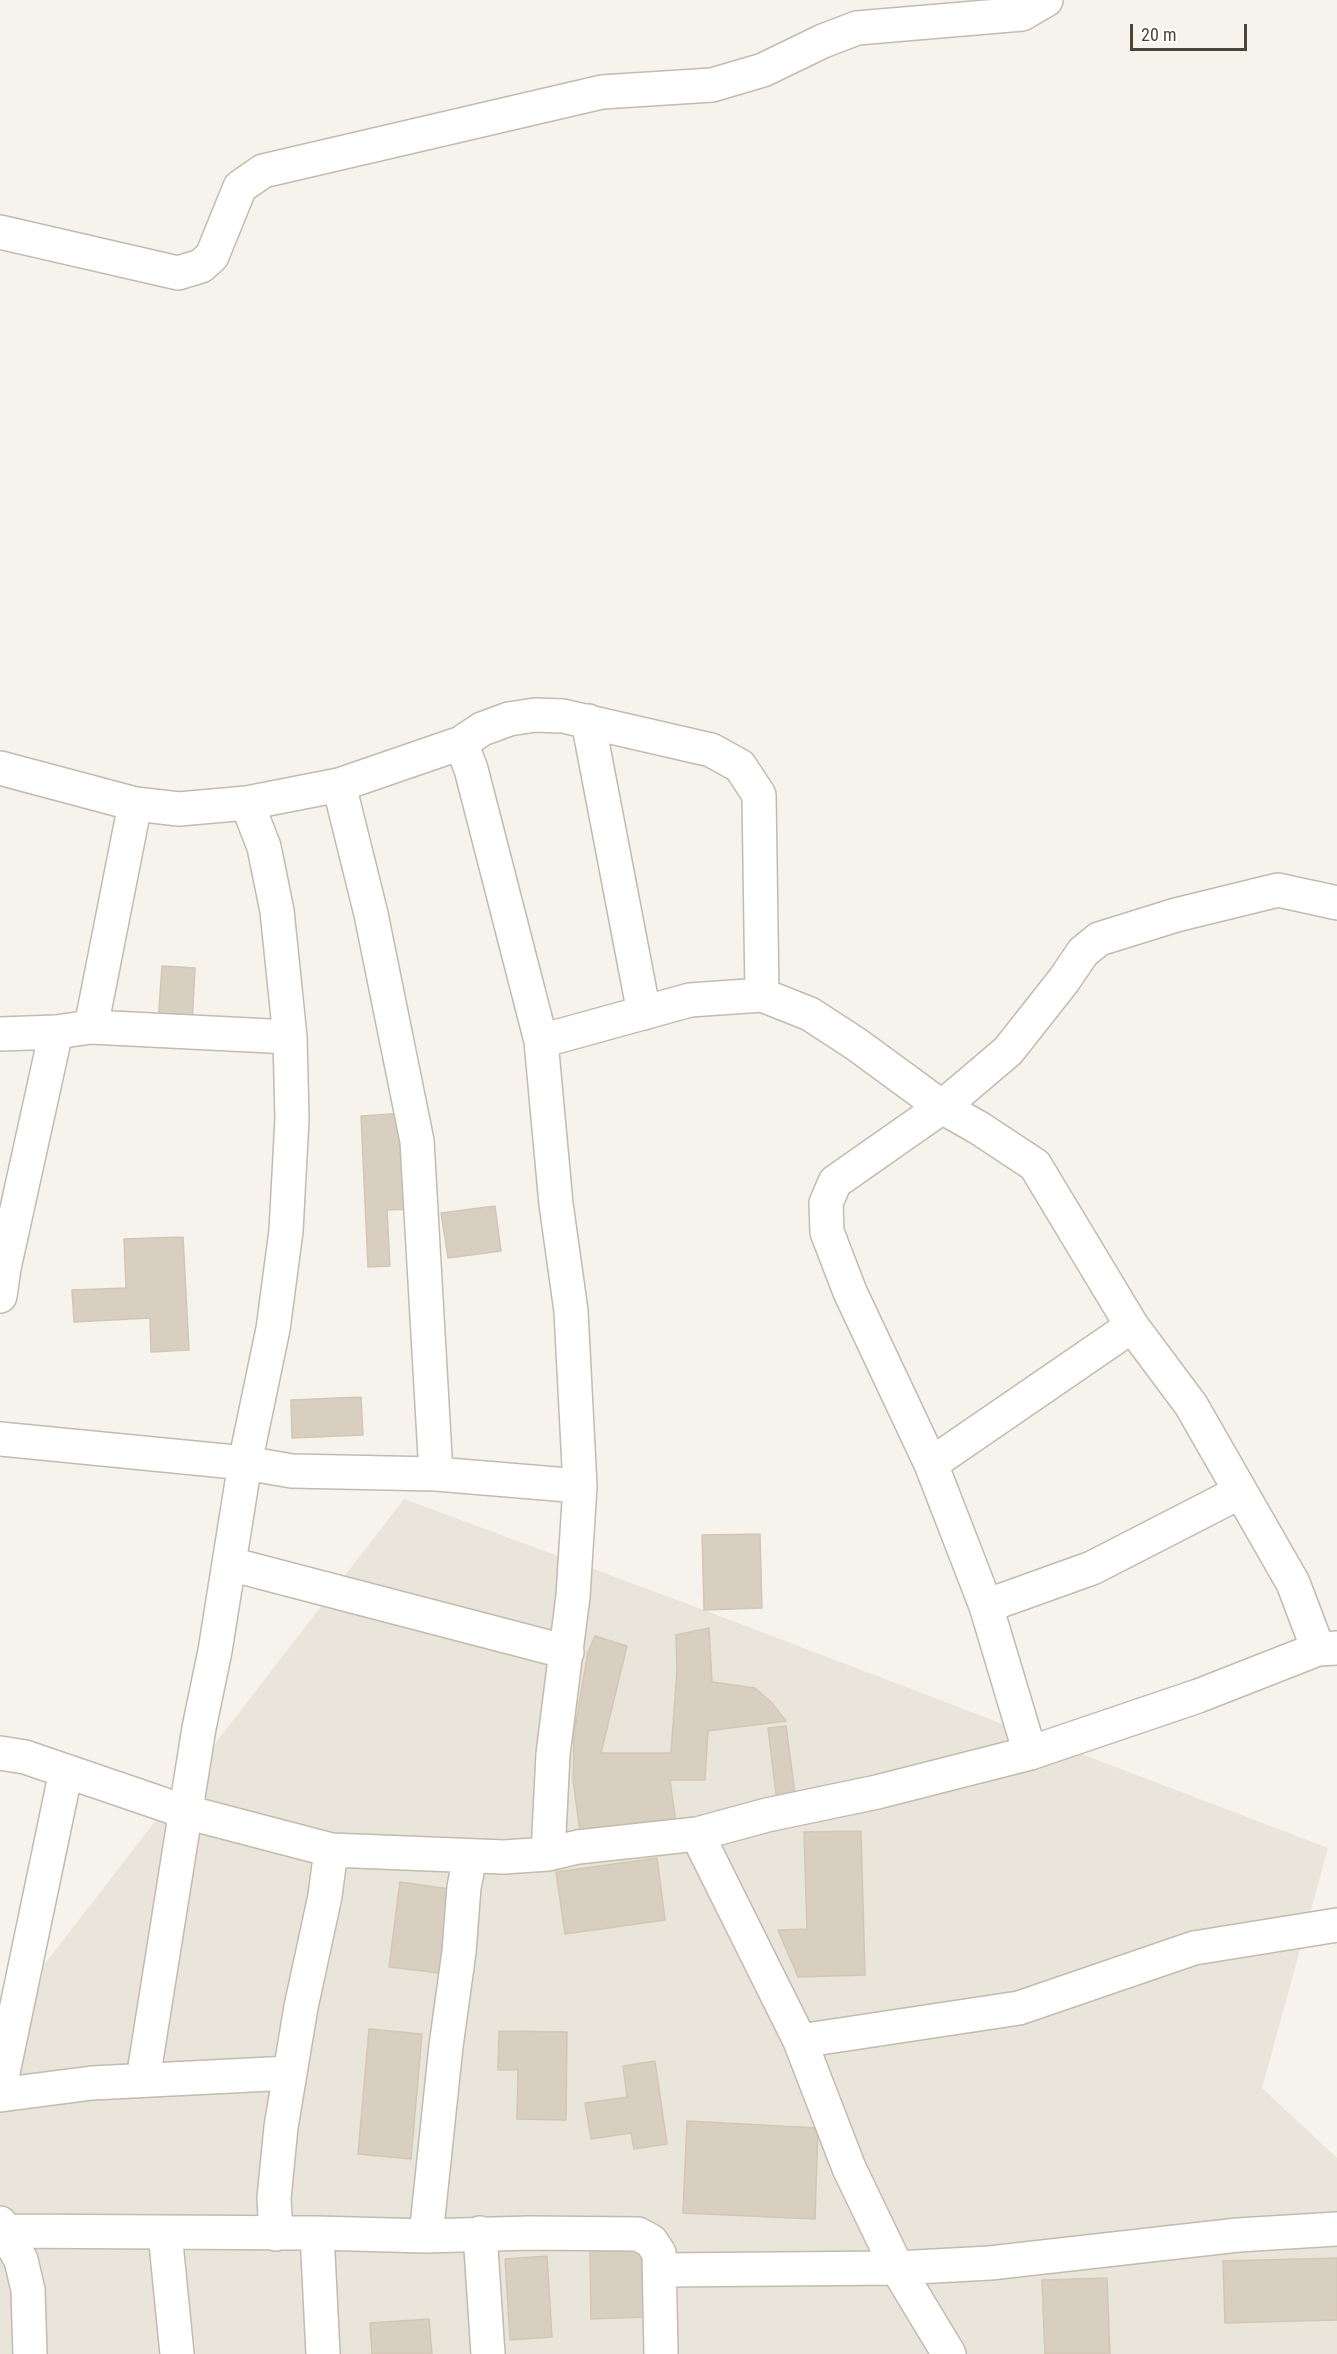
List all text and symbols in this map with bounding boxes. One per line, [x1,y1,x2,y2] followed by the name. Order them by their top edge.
[1133,12,1250,50] scale bar
[1141,24,1176,45] text: 20 m

